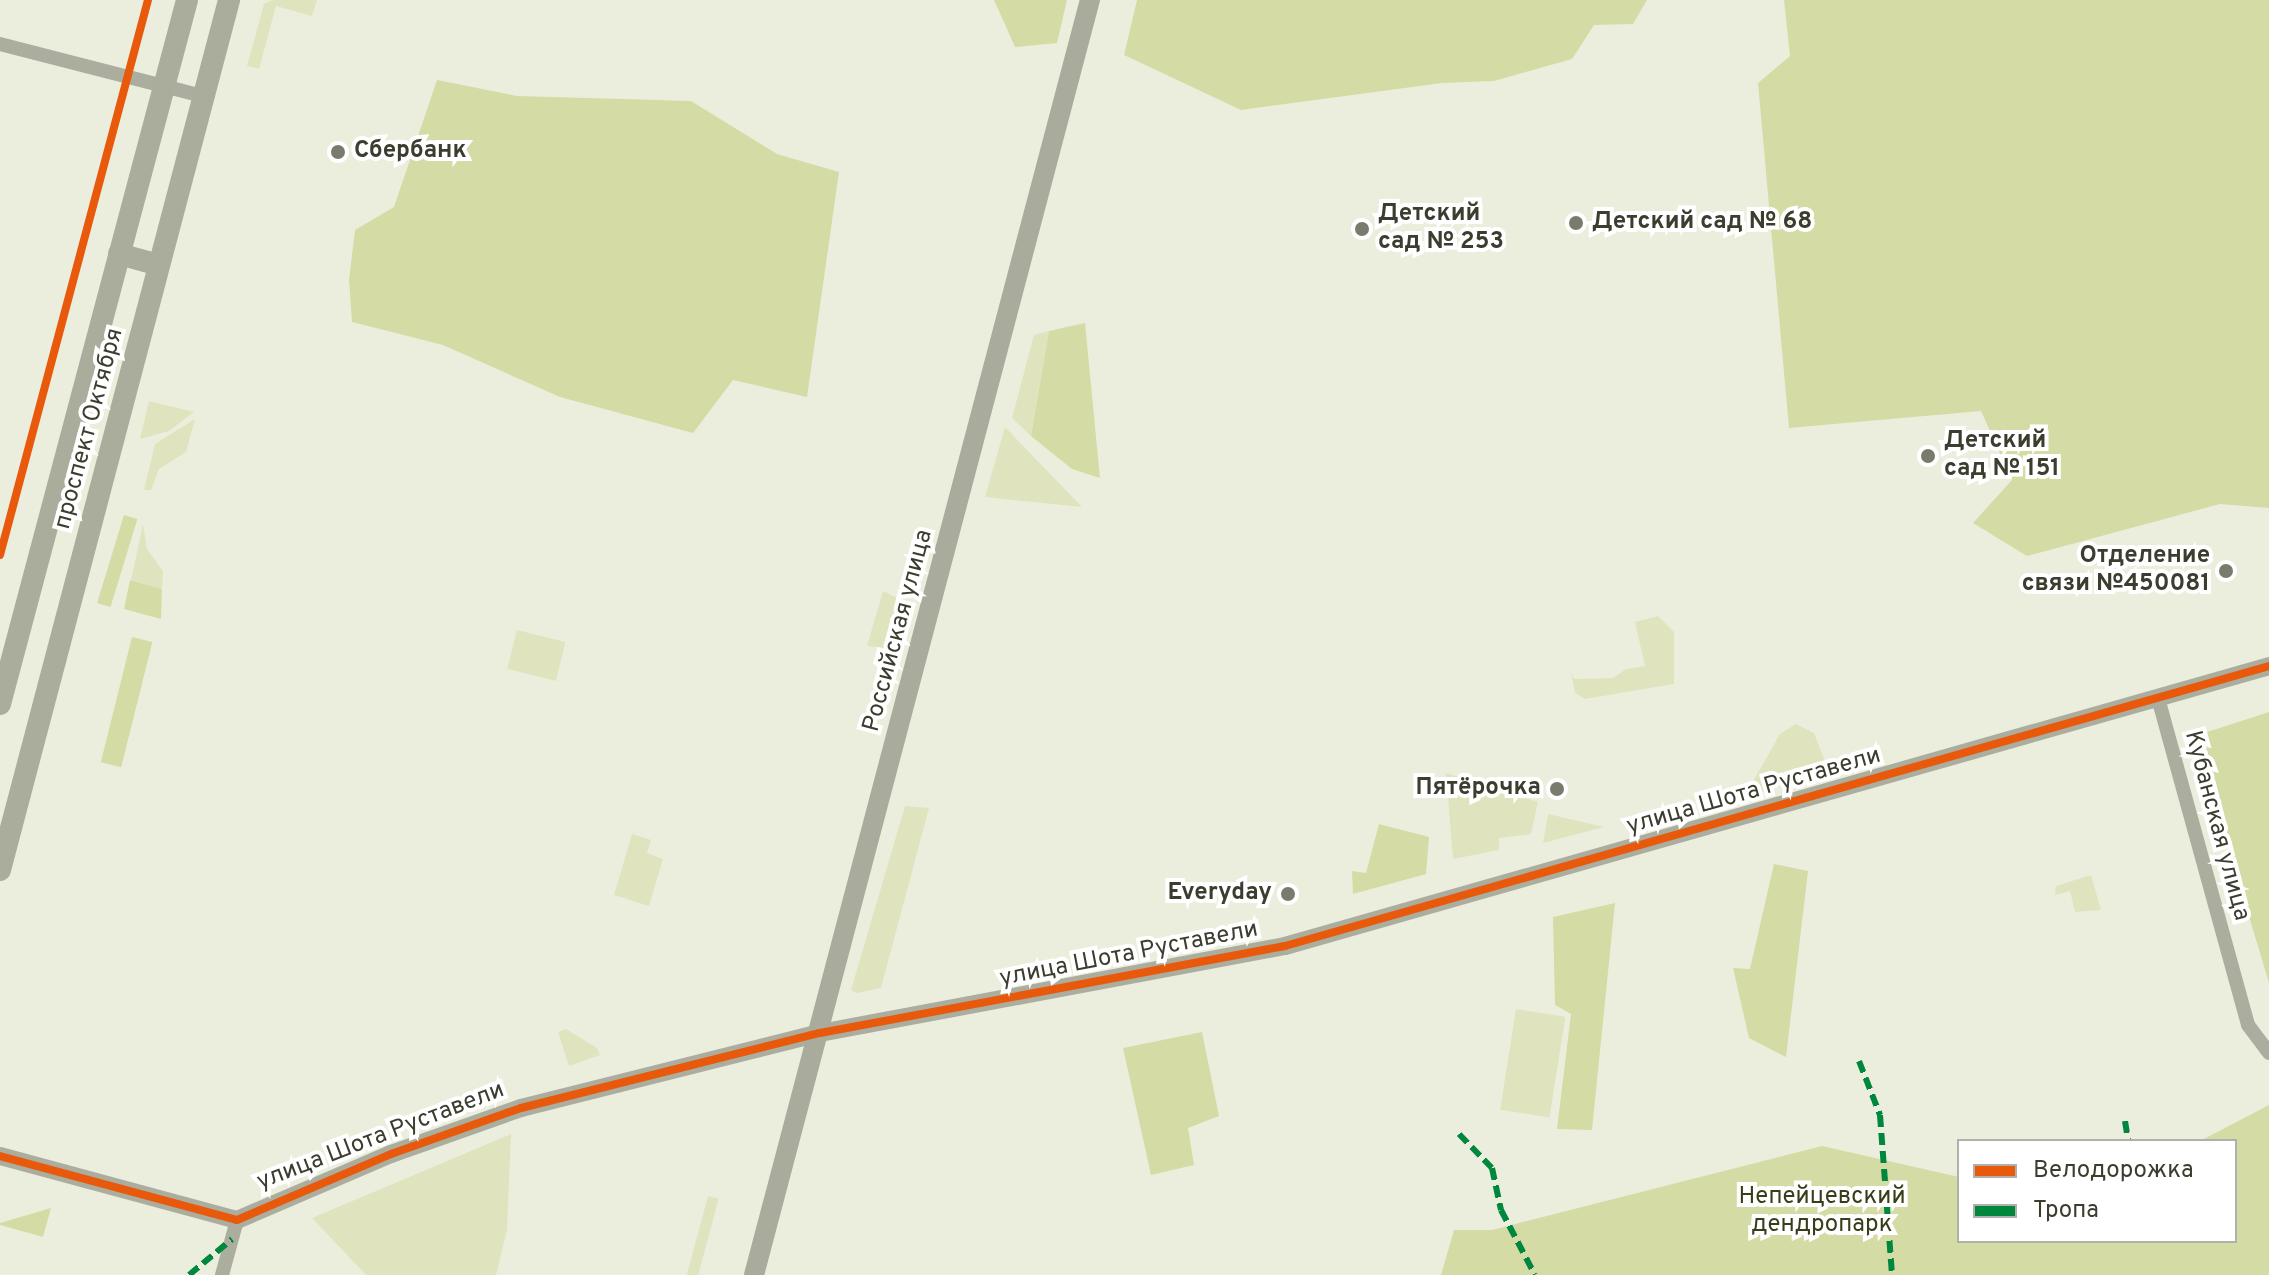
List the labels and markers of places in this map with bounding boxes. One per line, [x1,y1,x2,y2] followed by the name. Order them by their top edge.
[354,138,467,166] place label: Сбербанк
[329,143,347,161] marker: Сбербанк
[1378,201,1504,257] place label: Детский сад № 253
[1592,209,1812,237] place label: Детский сад № 68
[1567,214,1585,232] marker: Детский сад № 68
[1353,220,1371,238] marker: Детский сад № 253
[1944,428,2060,484] place label: Детский сад № 151
[1919,447,1937,465] marker: Детский сад № 151
[2022,543,2210,599] place label: Отделение связи №450081
[2217,562,2235,580] marker: Отделение связи №450081
[1416,775,1541,803] place label: Пятёрочка
[1548,780,1566,798] marker: Пятёрочка
[1168,880,1272,908] place label: Everyday
[1279,885,1297,903] marker: Everyday

